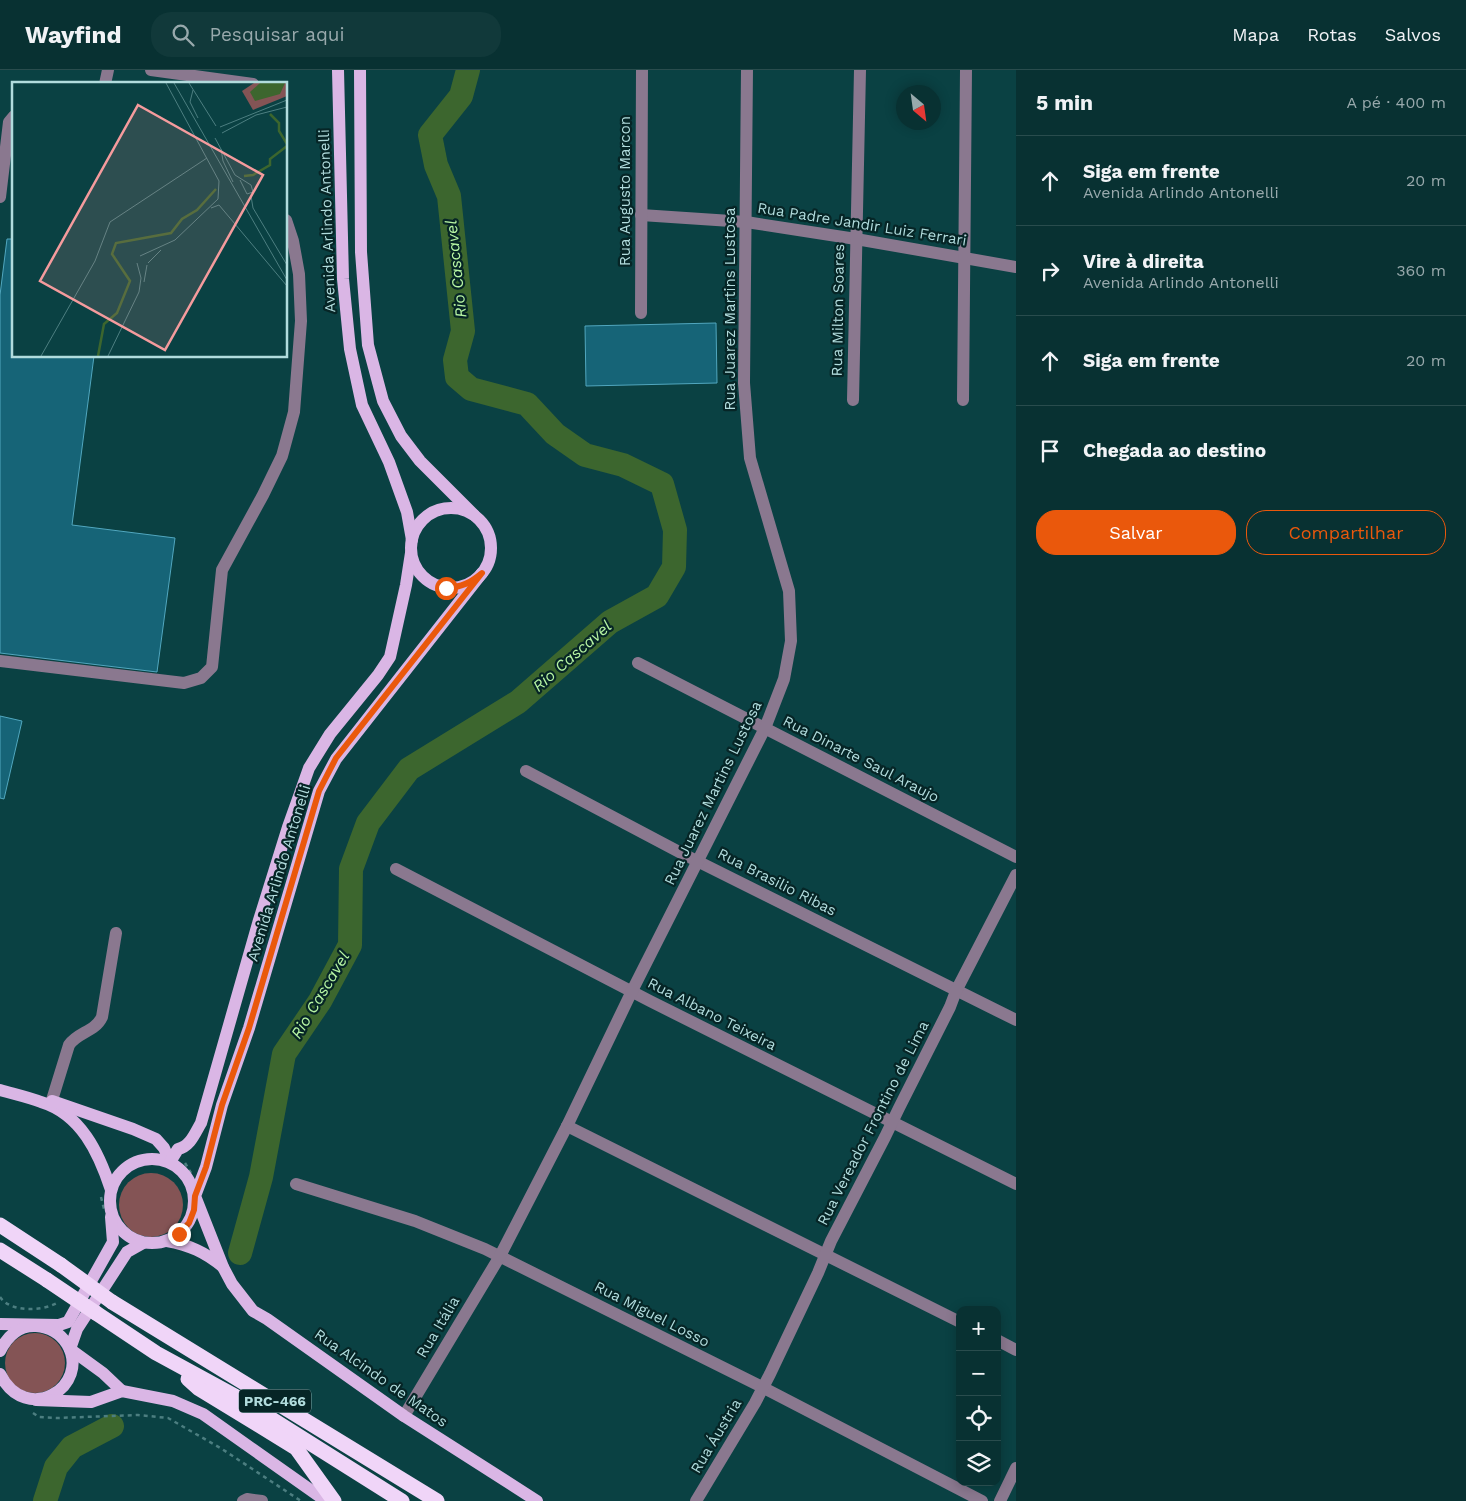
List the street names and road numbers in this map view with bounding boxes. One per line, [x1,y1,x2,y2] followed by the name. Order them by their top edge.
[616,116,634,266] street label: Rua Augusto Marcon
[315,129,339,313] street label: Avenida Arlindo Antonelli
[756,199,968,249] street label: Rua Padre Jandir Luiz Ferrari
[721,207,739,410] street label: Rua Juarez Martins Lustosa
[828,243,848,376] street label: Rua Milton Soares
[660,697,766,888] street label: Rua Juarez Martins Lustosa
[780,712,942,806] street label: Rua Dinarte Saul Araujo
[244,783,314,963] street label: Avenida Arlindo Antonelli
[715,844,839,920] street label: Rua Brasilio Ribas
[645,974,780,1054] street label: Rua Albano Teixeira
[813,1017,933,1228] street label: Rua Vereador Frontino de Lima
[591,1277,713,1351] street label: Rua Miguel Losso
[413,1293,464,1361] street label: Rua Itália
[311,1325,451,1431] street label: Rua Alcindo de Matos
[239,1390,311,1412] road number: PRC-466
[687,1395,745,1476] street label: Rua Áustria

